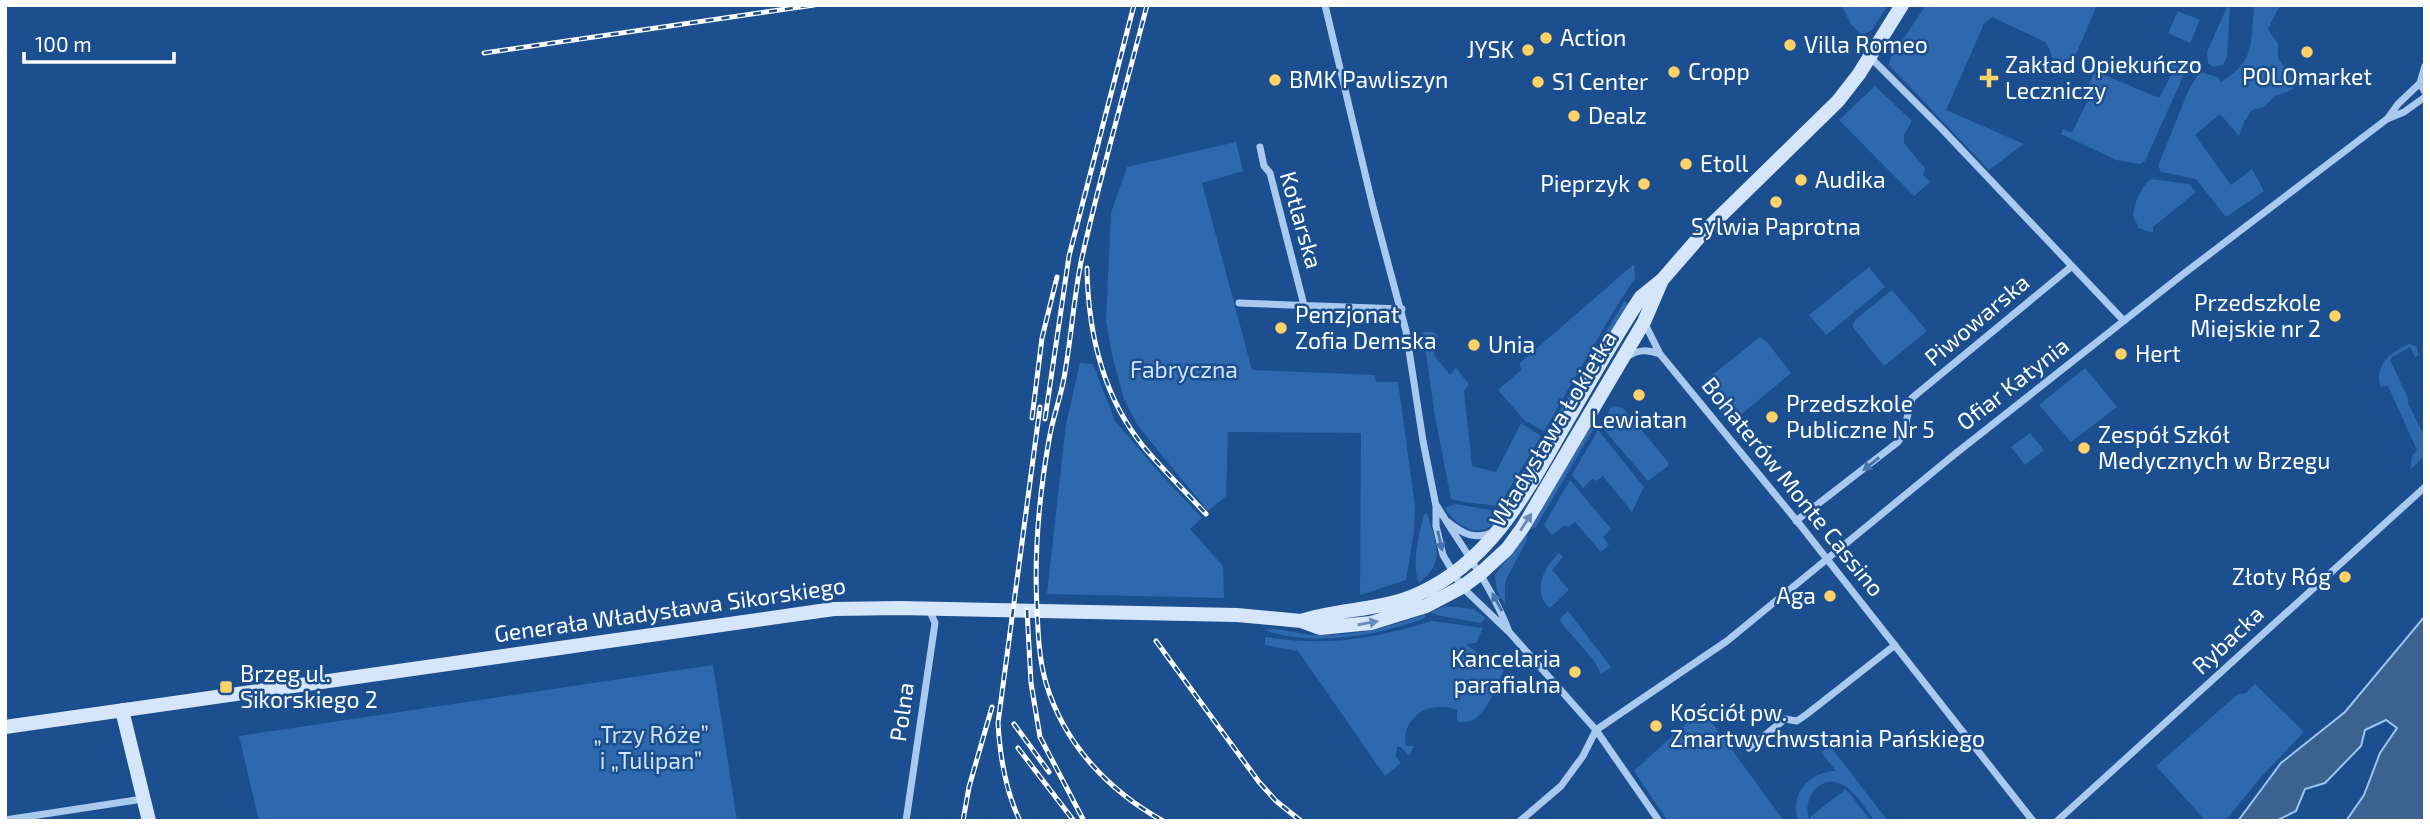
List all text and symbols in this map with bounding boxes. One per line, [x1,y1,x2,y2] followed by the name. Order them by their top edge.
[24,21,175,65] scale bar
[1560,23,1626,51] place label: Action
[1538,30,1554,46] marker: Action
[1804,30,1928,58] place label: Villa Romeo
[35,31,92,56] text: 100 m
[1467,35,1514,63] place label: JYSK
[1782,37,1798,53] marker: Villa Romeo
[1520,42,1536,58] marker: JYSK
[2299,44,2315,60] marker: POLOmarket
[2005,50,2202,104] place label: Zakład Opiekuńczo Leczniczy
[1688,57,1750,85] place label: Cropp
[2242,62,2372,90] place label: POLOmarket
[1666,64,1682,80] marker: Cropp
[1289,65,1448,93] place label: BMK Pawliszyn
[1552,67,1648,95] place label: S1 Center
[1979,68,1999,88] marker: Zakład Opiekuńczo Leczniczy
[1267,72,1283,88] marker: BMK Pawliszyn
[1530,74,1546,90] marker: S1 Center
[1588,101,1647,129] place label: Dealz
[1566,108,1582,124] marker: Dealz
[1700,149,1749,177] place label: Etoll
[1678,156,1694,172] marker: Etoll
[1815,165,1886,193] place label: Audika
[1275,168,1329,272] street label: Kotlarska
[1540,169,1630,197] place label: Pieprzyk
[1793,172,1809,188] marker: Audika
[1636,176,1652,192] marker: Pieprzyk
[1768,194,1784,210] marker: Sylwia Paprotna
[1691,212,1861,240] place label: Sylwia Paprotna
[1918,267,2034,371] street label: Piwowarska
[2190,288,2321,342] place label: Przedszkole Miejskie nr 2
[1295,300,1437,354] place label: Penzjonat Zofia Demska
[2327,308,2343,324] marker: Przedszkole Miejskie nr 2
[1273,320,1289,336] marker: Penzjonat Zofia Demska
[1483,325,1622,532] street label: Władysława Łokietka
[1488,330,1535,358] place label: Unia
[1951,331,2074,436] street label: Ofiar Katynia
[1466,337,1482,353] marker: Unia
[2135,339,2181,367] place label: Hert
[2113,346,2129,362] marker: Hert
[1130,355,1238,383] park label: Fabryczna
[1697,371,1891,602] street label: Bohaterów Monte Cassino
[1631,387,1647,403] marker: Lewiatan
[1786,389,1935,443] place label: Przedszkole Publiczne Nr 5
[1591,405,1687,433] place label: Lewiatan
[1764,409,1780,425] marker: Przedszkole Publiczne Nr 5
[2098,420,2330,474] place label: Zespół Szkół Medycznych w Brzegu
[2076,440,2092,456] marker: Zespół Szkół Medycznych w Brzegu
[1862,456,1879,471] one-way arrow
[1519,512,1532,532] one-way arrow
[1434,530,1445,552] one-way arrow
[2232,562,2331,590] place label: Złoty Róg
[2337,569,2353,585] marker: Złoty Róg
[492,570,847,648] street label: Generała Władysława Sikorskiego
[1776,581,1816,609] place label: Aga
[1822,588,1838,604] marker: Aga
[1491,592,1503,612] one-way arrow
[2186,599,2269,679] street label: Rybacka
[1357,617,1379,628] one-way arrow
[1451,644,1561,698] place label: Kancelaria parafialna
[240,659,378,713] place label: Brzeg ul. Sikorskiego 2
[1567,664,1583,680] marker: Kancelaria parafialna
[218,679,234,695] marker: Brzeg ul. Sikorskiego 2
[883,681,919,743] street label: Polna
[1670,698,1985,752] place label: Kościół pw. Zmartwychwstania Pańskiego
[1648,718,1664,734] marker: Kościół pw. Zmartwychwstania Pańskiego
[593,720,709,774] park label: „Trzy Róże” i „Tulipan”

